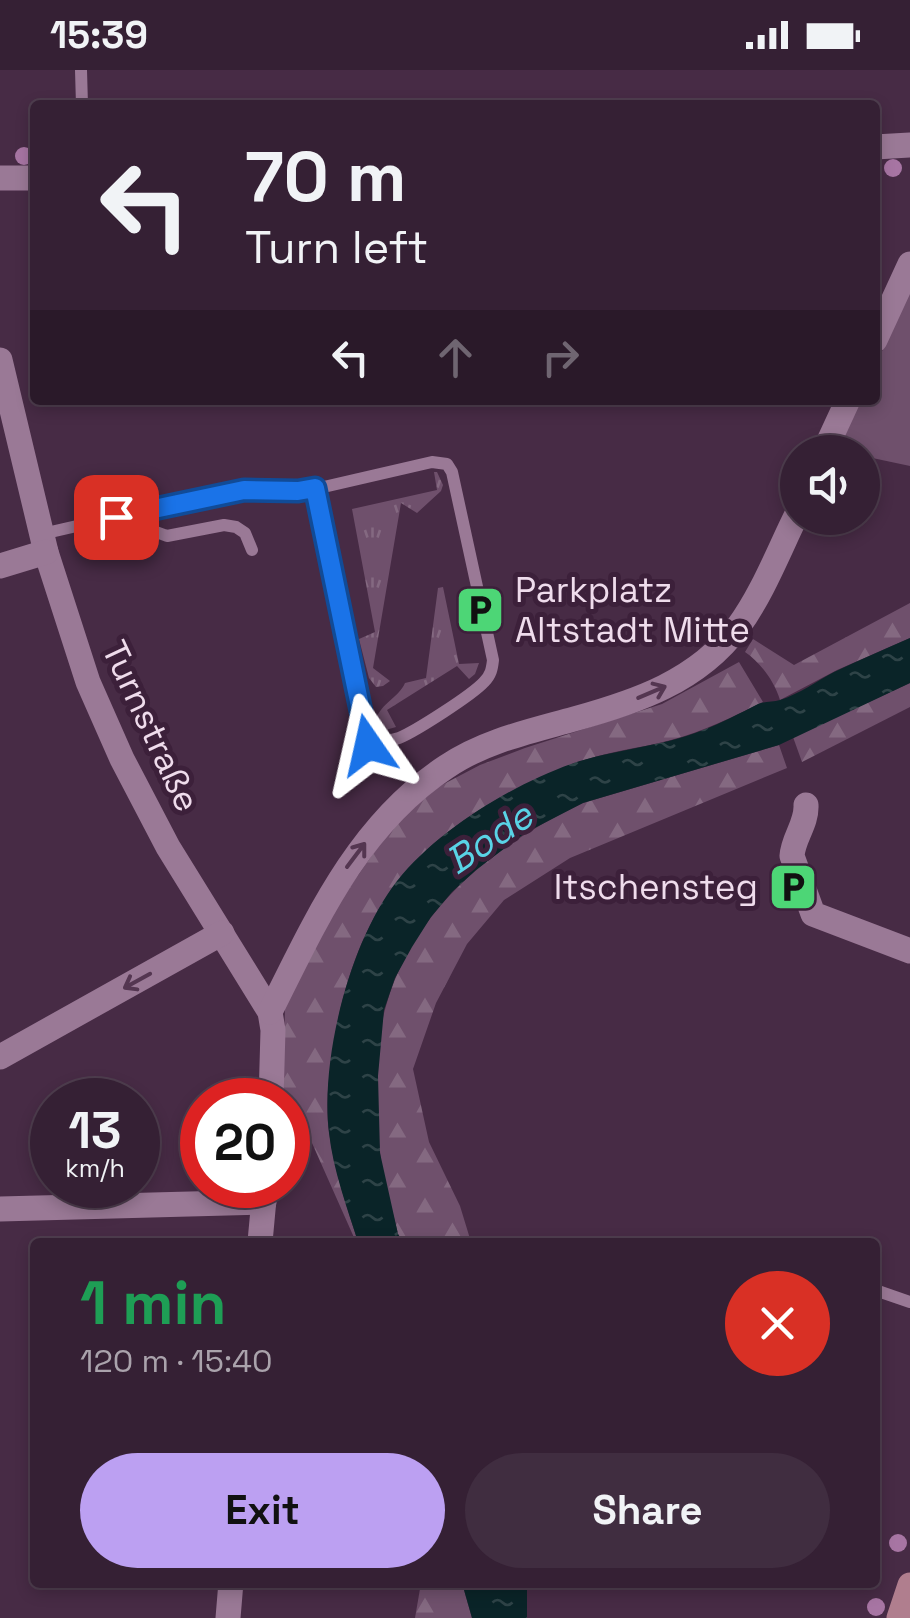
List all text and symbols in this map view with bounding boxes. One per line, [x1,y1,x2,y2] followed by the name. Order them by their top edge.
[50,11,148,59] text: 15:39
[245,132,406,221] text: 70 m
[80,140,210,270] icon: left
[245,219,428,276] text: Turn left
[323,330,378,385] icon: left
[428,330,483,385] icon: ahead
[533,330,588,385] icon: right
[780,435,880,535] map controls
[780,435,880,535] button: sound
[74,475,159,560] pin
[89,490,144,545] icon: arrive
[515,568,750,652] place label: Parkplatz Altstadt Mitte
[454,584,506,636] parking icon: Parkplatz Altstadt Mitte
[92,634,210,818] street label: Turnstraße
[636,682,667,700] one-way arrow
[316,693,420,797] position arrow
[436,791,543,885] water label: Bode
[345,842,366,869] one-way arrow
[767,861,819,913] parking icon: Itschensteg
[554,865,758,909] place label: Itschensteg
[122,971,152,991] one-way arrow
[180,1078,310,1208] speed limit sign: 20
[69,1099,122,1163] text: 13
[65,1152,125,1184] text: km/h
[80,1265,227,1342] text: 1 min
[725,1271,830,1376] button: close
[80,1341,273,1381] text: 120 m · 15:40
[80,1453,445,1568] button: Exit
[465,1453,830,1568] button: Share

